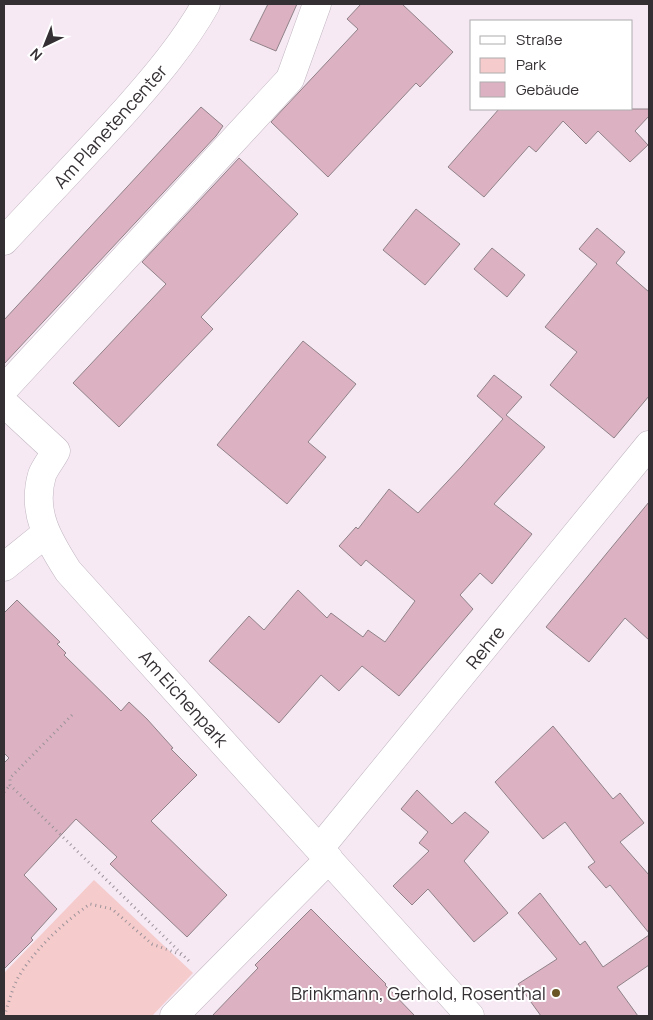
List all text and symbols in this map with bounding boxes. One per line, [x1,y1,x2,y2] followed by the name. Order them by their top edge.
[20,20,70,70] north arrow
[470,20,633,110] legend
[516,29,563,50] text: Straße
[26,44,46,65] text: N
[516,54,546,75] text: Park
[48,59,172,193] street label: Am Planetencenter
[516,79,579,100] text: Gebäude
[460,620,510,674] street label: Rehre
[134,644,235,752] street label: Am Eichenpark
[291,981,546,1005] place label: Brinkmann, Gerhold, Rosenthal
[550,987,562,999] marker: Brinkmann, Gerhold, Rosenthal

